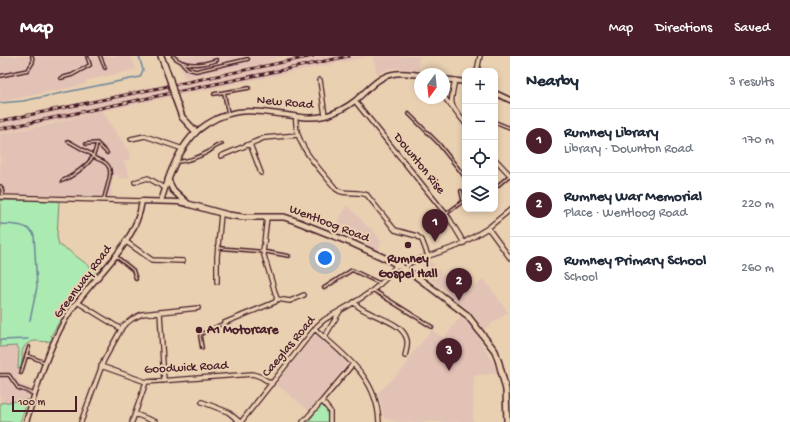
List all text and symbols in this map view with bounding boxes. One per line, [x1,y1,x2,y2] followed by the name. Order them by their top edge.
[20,17,53,40] text: Map
[609,20,633,37] text: Map
[655,20,712,37] text: Directions
[734,20,770,37] text: Saved
[414,68,450,104] north arrow
[462,68,498,212] map controls
[462,68,498,104] button: +
[526,72,579,92] text: Nearby
[729,75,774,90] text: 3 results
[256,93,315,113] street label: New Road
[462,104,498,140] button: −
[564,124,658,142] text: Rumney Library
[389,130,448,198] street label: Downton Rise
[536,133,542,148] text: 1
[742,133,774,148] text: 170 m
[462,140,498,176] button: locate
[564,142,693,157] text: Library · Downton Road
[462,176,498,212] button: layers
[564,188,702,206] text: Rumney War Memorial
[536,197,542,212] text: 2
[742,197,774,212] text: 220 m
[287,202,372,247] street label: Wentloog Road
[564,206,687,221] text: Place · Wentloog Road
[422,209,448,242] pin: 1
[403,240,413,250] marker: Rumney Gospel Hall
[51,241,116,321] street label: Greenway Road
[315,248,335,268] your location
[378,252,438,283] place label: Rumney Gospel Hall
[564,252,706,270] text: Rumney Primary School
[536,261,542,276] text: 3
[741,261,774,276] text: 260 m
[446,268,472,301] pin: 2
[564,270,598,285] text: School
[259,313,320,380] street label: Caeglas Road
[206,323,280,338] place label: A1 Motorcare
[194,325,204,335] marker: A1 Motorcare
[436,338,462,371] pin: 3
[144,358,230,378] street label: Goodwick Road
[12,394,77,413] scale bar
[18,397,45,409] text: 100 m

